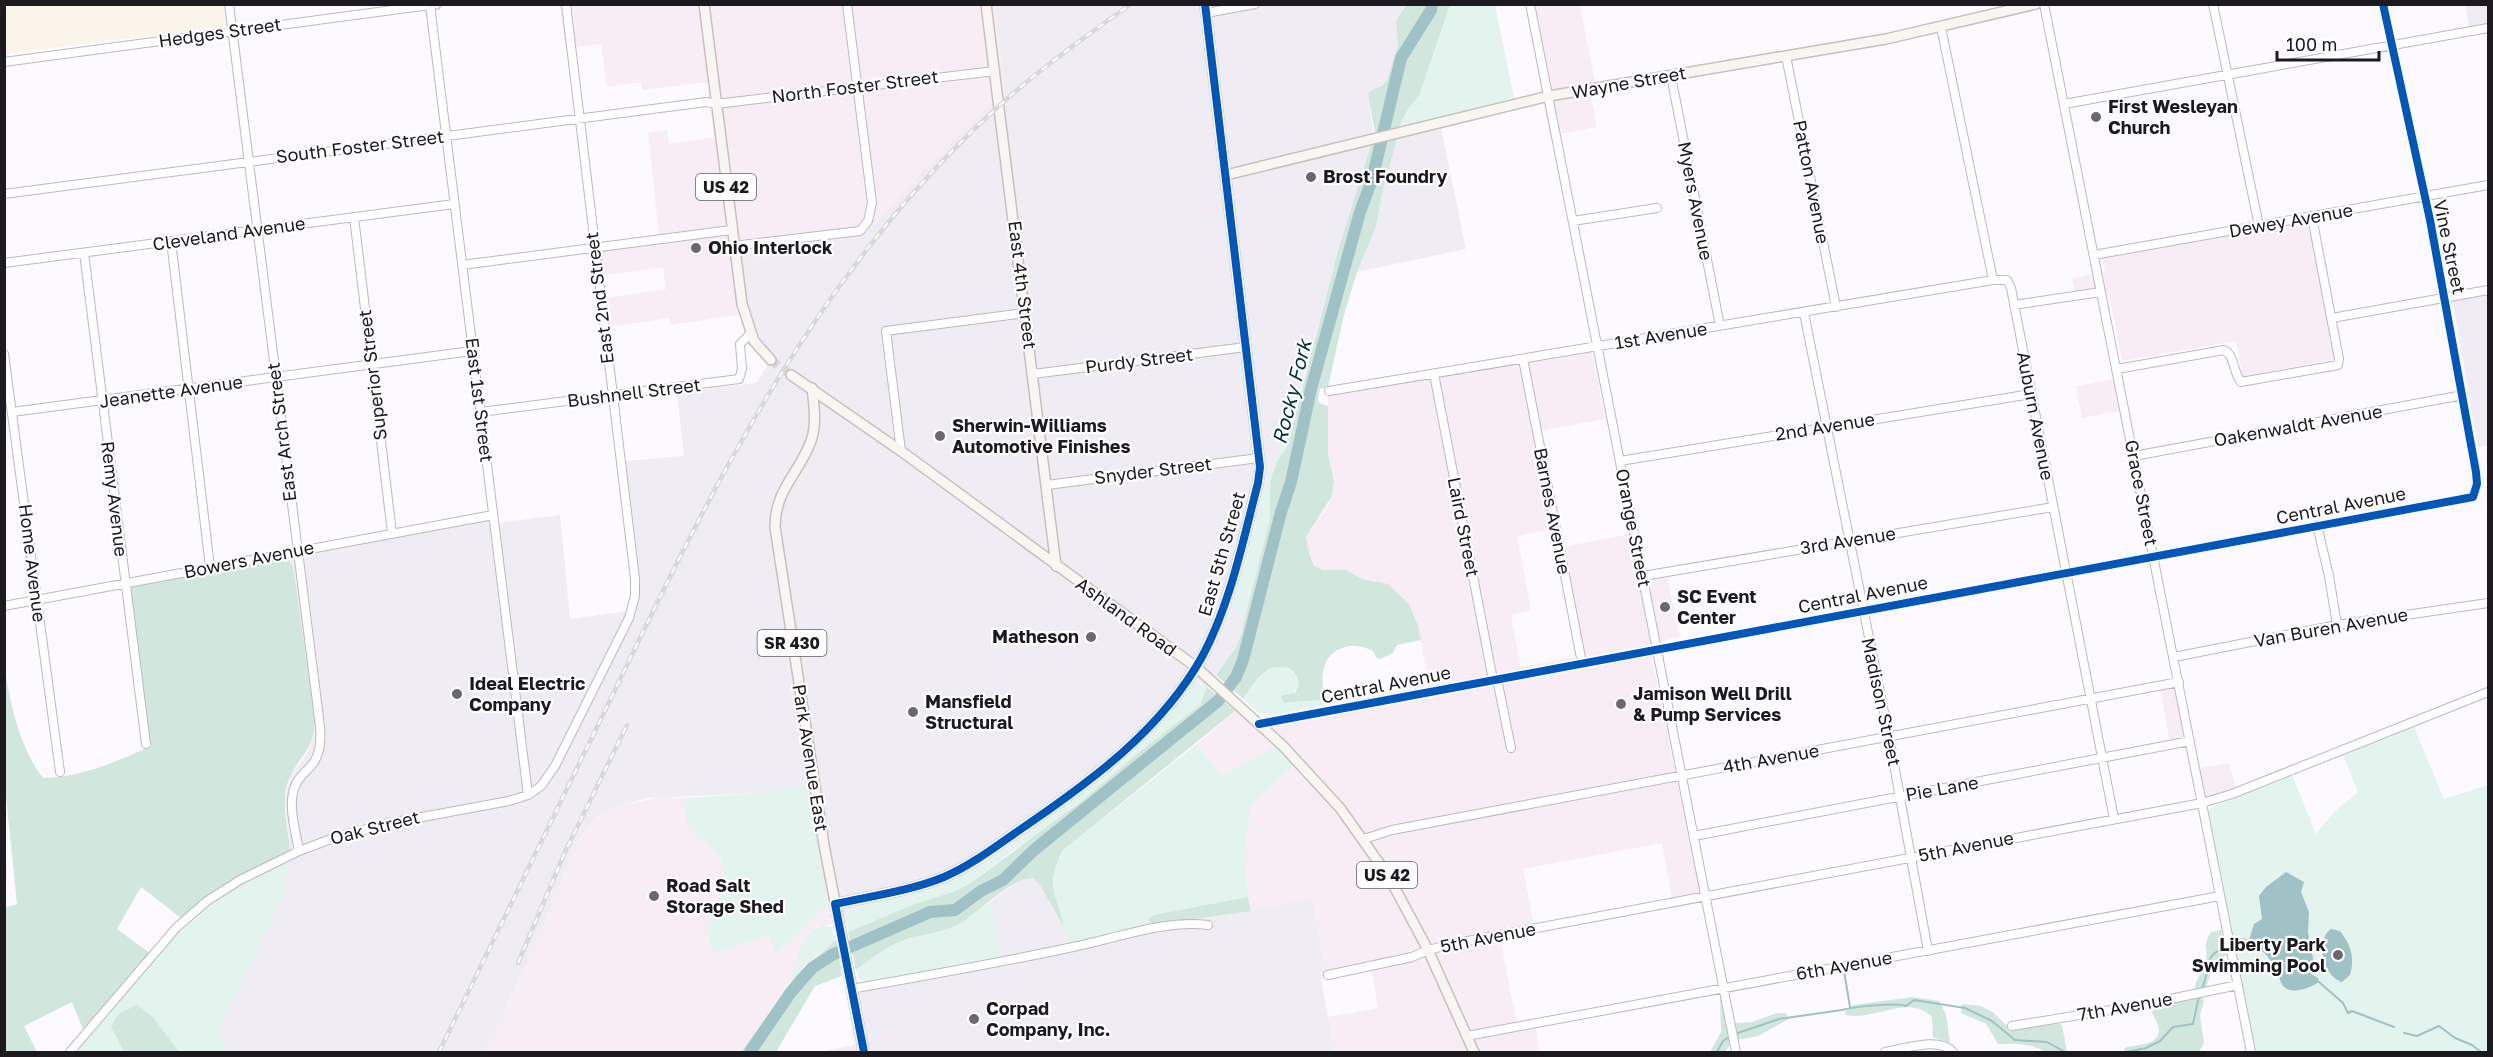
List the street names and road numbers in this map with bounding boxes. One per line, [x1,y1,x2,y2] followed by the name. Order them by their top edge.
[157,12,283,52] street label: Hedges Street
[1570,61,1688,103] street label: Wayne Street
[770,65,940,107] street label: North Foster Street
[1789,118,1835,246] street label: Patton Avenue
[275,125,445,167] street label: South Foster Street
[1674,140,1718,262] street label: Myers Avenue
[696,174,756,200] road number: US 42
[2429,197,2471,296] street label: Vine Street
[2227,198,2355,242] street label: Dewey Avenue
[151,211,307,255] street label: Cleveland Avenue
[1004,219,1042,350] street label: East 4th Street
[580,231,618,365] street label: East 2nd Street
[353,309,391,442] street label: Superior Street
[1613,317,1709,353] street label: 1st Avenue
[461,336,499,463] street label: East 1st Street
[1084,342,1194,378] street label: Purdy Street
[2013,350,2059,482] street label: Auburn Avenue
[262,361,300,503] street label: East Arch Street
[98,370,244,412] street label: Jeanette Avenue
[566,373,702,411] street label: Bushnell Street
[2212,399,2384,451] street label: Oakenwaldt Avenue
[1773,407,1876,445] street label: 2nd Avenue
[2121,438,2163,548] street label: Grace Street
[97,440,133,558] street label: Remy Avenue
[1530,446,1576,576] street label: Barnes Avenue
[1093,452,1213,488] street label: Snyder Street
[1612,466,1656,589] street label: Orange Street
[1444,475,1484,579] street label: Laird Street
[2274,482,2407,528] street label: Central Avenue
[1193,489,1249,619] street label: East 5th Street
[15,503,51,623] street label: Home Avenue
[1798,522,1897,558] street label: 3rd Avenue
[182,536,316,582] street label: Bowers Avenue
[1796,571,1929,617] street label: Central Avenue
[1072,572,1181,660] street label: Ashland Road
[2252,603,2410,651] street label: Van Buren Avenue
[758,630,826,656] road number: SR 430
[1858,636,1906,768] street label: Madison Street
[1319,661,1452,707] street label: Central Avenue
[788,682,834,833] street label: Park Avenue East
[1721,739,1821,777] street label: 4th Avenue
[1904,771,1980,805] street label: Pie Lane
[328,805,422,849] street label: Oak Street
[1916,826,2015,866] street label: 5th Avenue
[1357,862,1417,888] road number: US 42
[1438,917,1537,957] street label: 5th Avenue
[1794,946,1894,984] street label: 6th Avenue
[2076,987,2174,1025] street label: 7th Avenue

